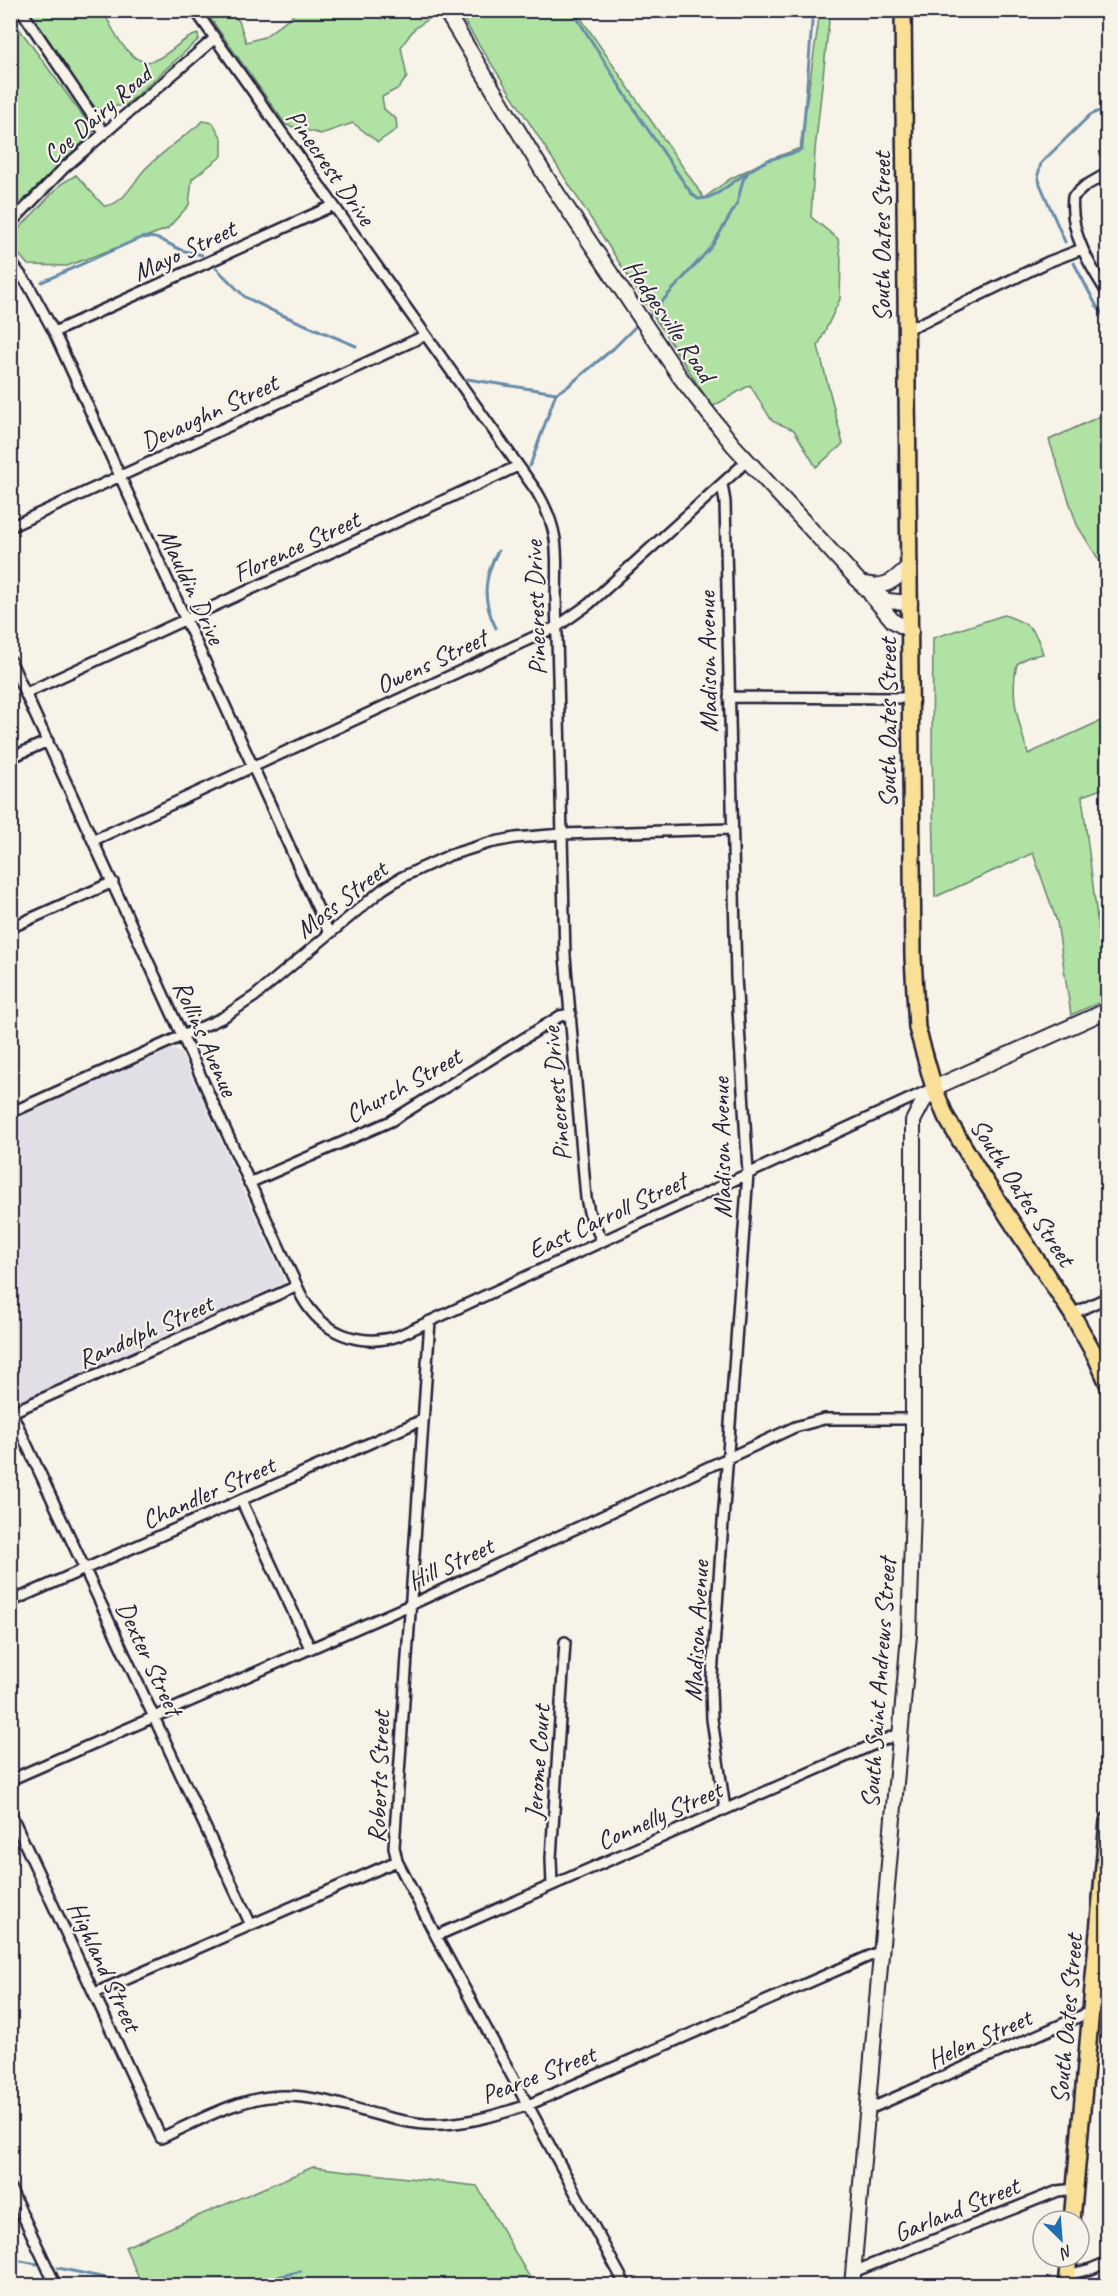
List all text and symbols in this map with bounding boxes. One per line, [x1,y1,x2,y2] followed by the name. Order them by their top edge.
[36,55,162,171] street label: Coe Dairy Road
[278,103,384,233] street label: Pinecrest Drive
[865,150,898,322] street label: South Oates Street
[127,211,243,289] street label: Mayo Street
[616,252,725,391] street label: Hodgesville Road
[135,365,285,459] street label: Devaughn Street
[228,502,367,590] street label: Florence Street
[150,523,233,651] street label: Mauldin Drive
[517,539,554,676] street label: Pinecrest Drive
[690,590,725,733] street label: Madison Avenue
[371,620,495,701] street label: Owens Street
[871,636,904,808] street label: South Oates Street
[289,852,396,946] street label: Moss Street
[165,975,246,1103] street label: Rollins Avenue
[534,1024,579,1162] street label: Pinecrest Drive
[339,1039,469,1131] street label: Church Street
[704,1076,739,1219] street label: Madison Avenue
[963,1112,1084,1274] street label: South Oates Street
[523,1163,695,1267] street label: East Carroll Street
[72,1286,220,1376] street label: Randolph Street
[137,1447,282,1536] street label: Chandler Street
[402,1528,501,1598] street label: Hill Street
[853,1553,904,1809] street label: South Saint Andrews Street
[676,1558,717,1702] street label: Madison Avenue
[109,1596,192,1724] street label: Dexter Street
[517,1701,558,1822] street label: Jerome Court
[360,1708,397,1843] street label: Roberts Street
[592,1772,729,1858] street label: Connelly Street
[60,1896,150,2039] street label: Highland Street
[1043,1931,1091,2105] street label: South Oates Street
[922,2000,1038,2076] street label: Helen Street
[476,2037,602,2111] street label: Pearce Street
[889,2168,1026,2250] street label: Garland Street
[1031,2209,1091,2269] north arrow
[1055,2241,1076,2264] text: N

